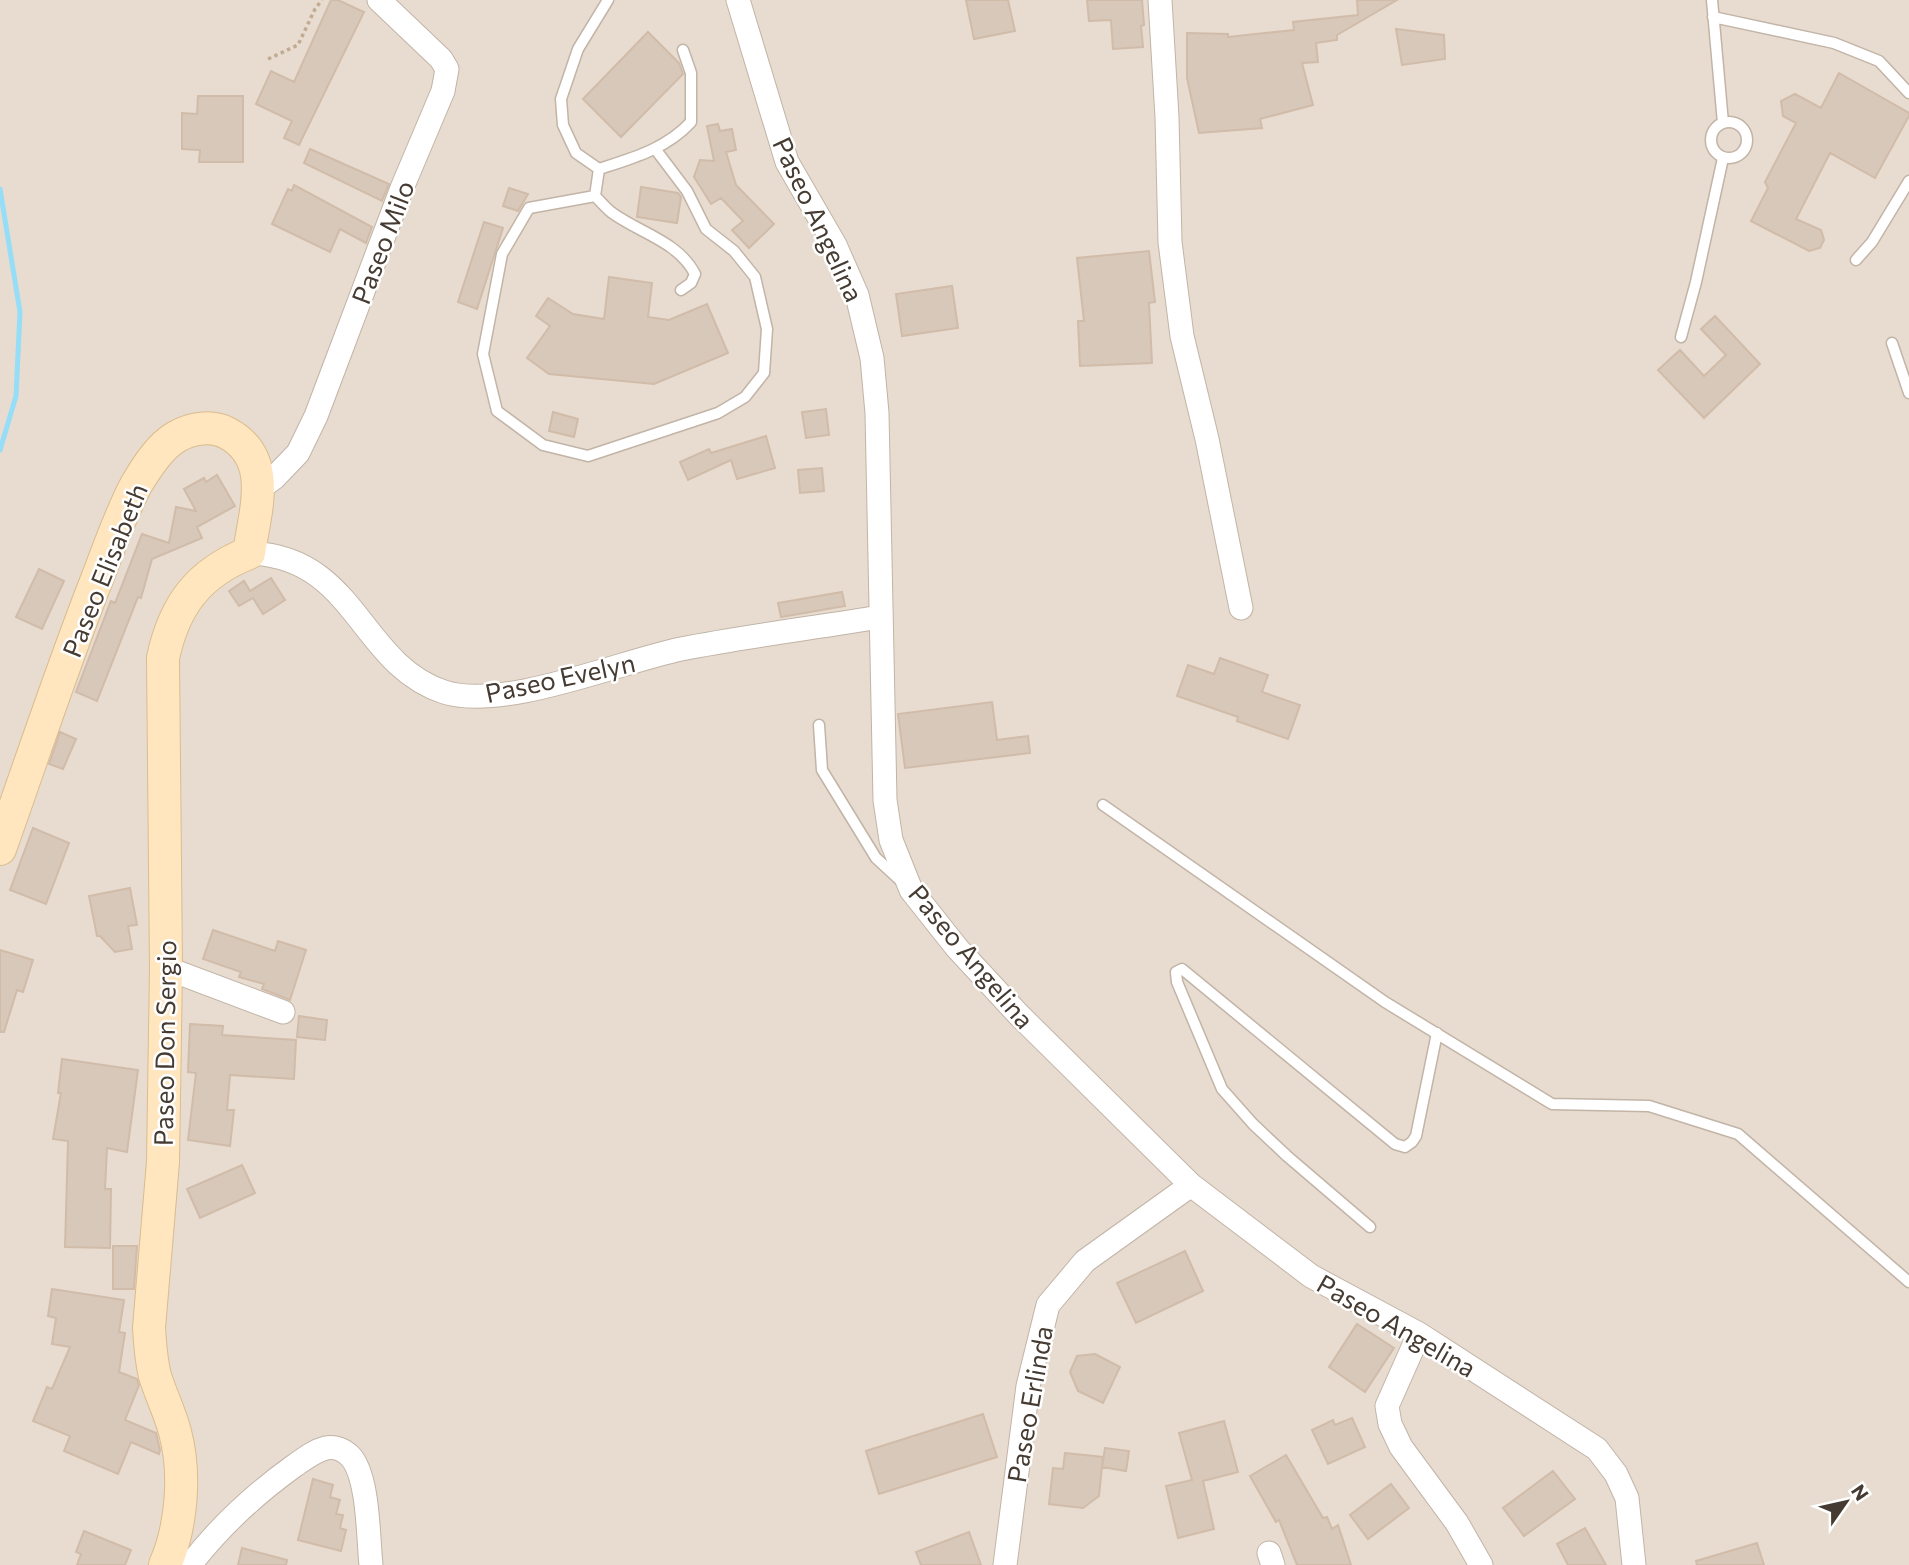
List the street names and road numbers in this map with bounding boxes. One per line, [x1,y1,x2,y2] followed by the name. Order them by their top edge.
[767,132,871,306] street label: Paseo Angelina
[344,176,420,308] street label: Paseo Milo
[55,479,153,661] street label: Paseo Elisabeth
[482,646,638,708] street label: Paseo Evelyn
[903,878,1041,1034] street label: Paseo Angelina
[147,940,181,1146] street label: Paseo Don Sergio
[1312,1267,1482,1383] street label: Paseo Angelina
[1000,1323,1058,1485] street label: Paseo Erlinda

